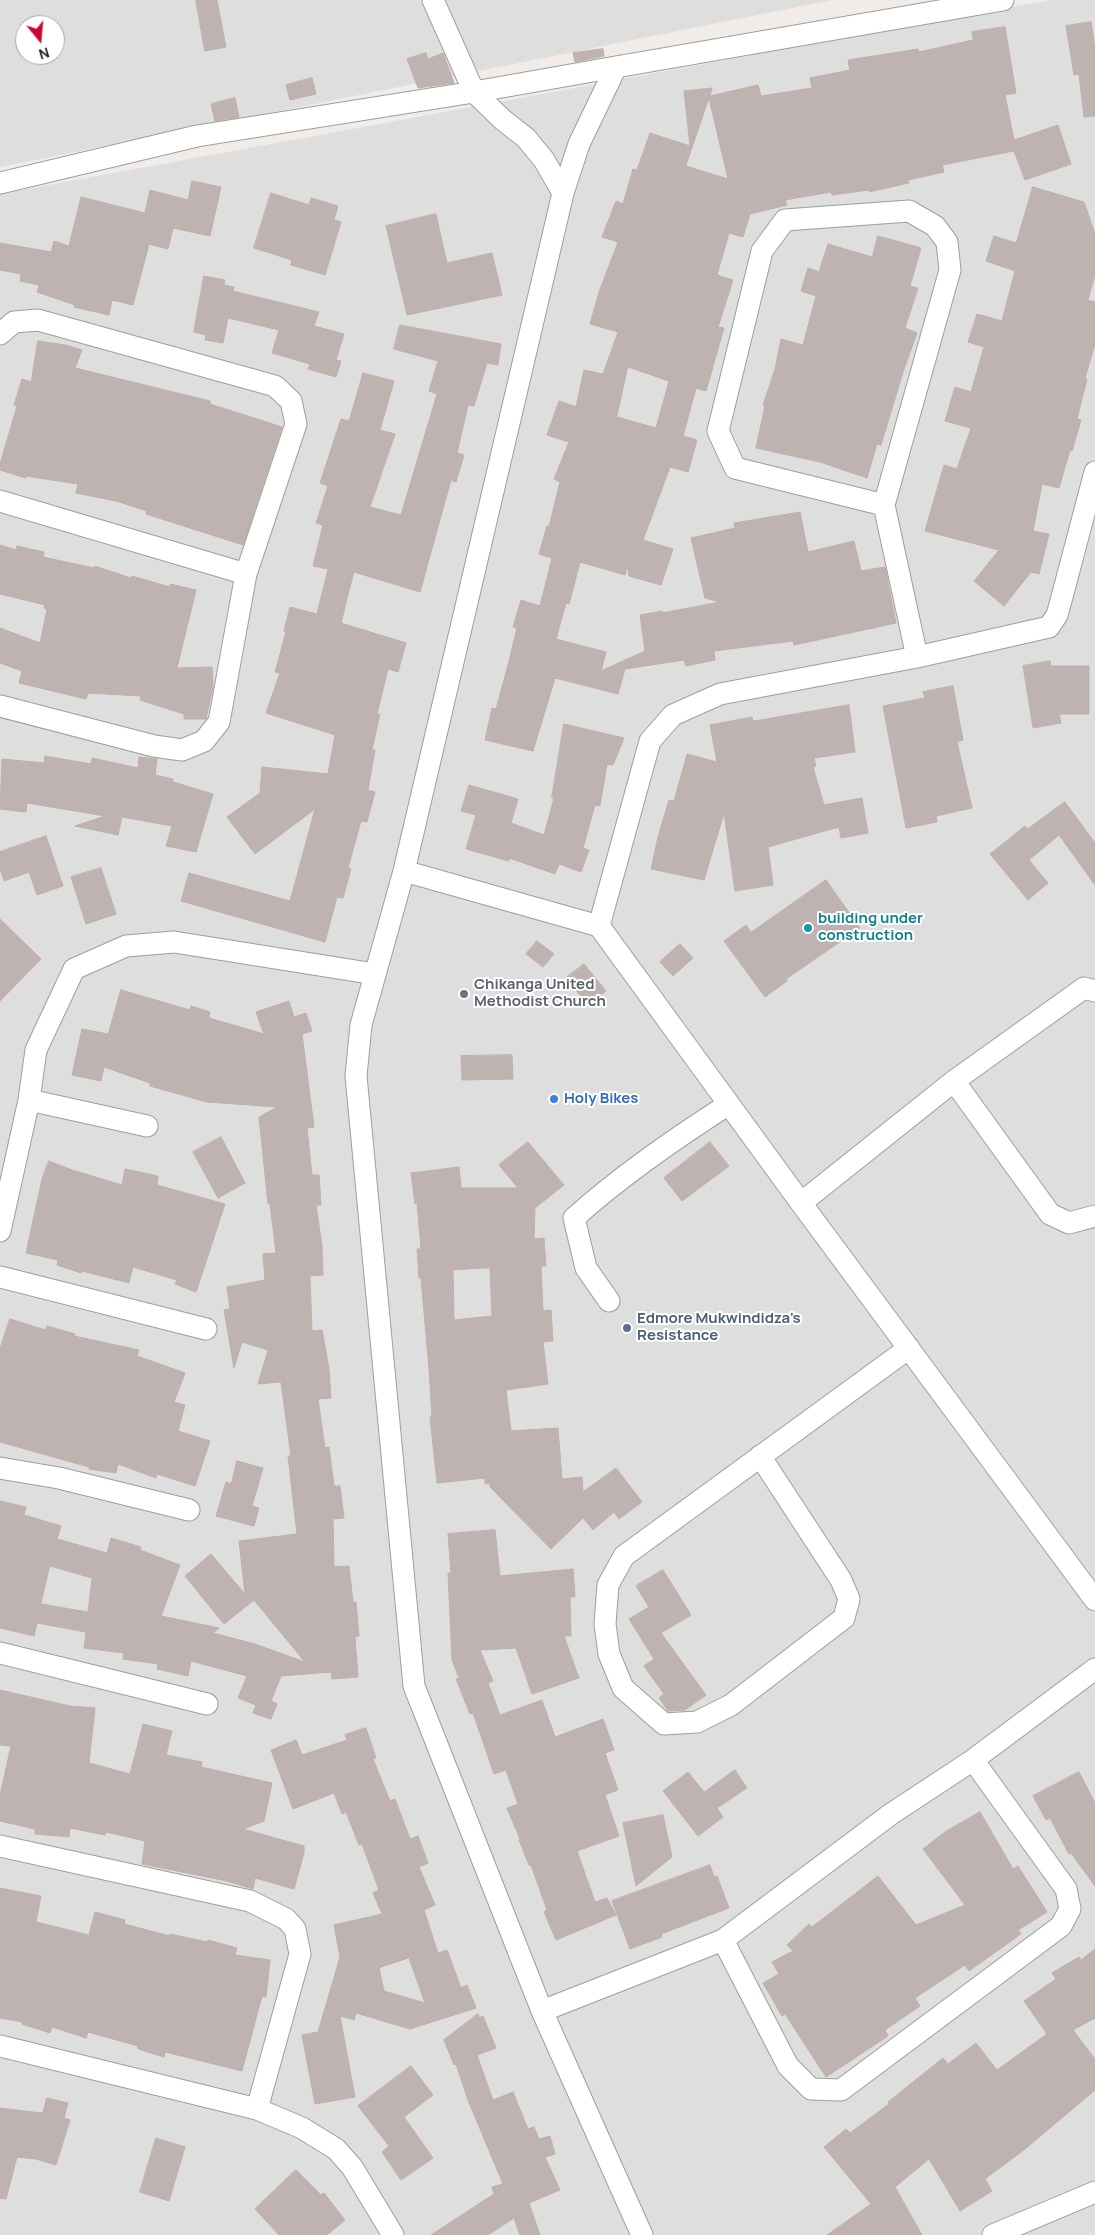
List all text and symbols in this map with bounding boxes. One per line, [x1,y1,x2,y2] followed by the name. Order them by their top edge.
[15,15,65,65] north arrow
[37,43,52,64] text: N
[818,910,923,945] place label: building under construction
[802,922,814,934] marker: building under construction
[474,976,606,1011] place label: Chikanga United Methodist Church
[458,988,470,1000] marker: Chikanga United Methodist Church
[564,1090,638,1108] place label: Holy Bikes
[548,1093,560,1105] marker: Holy Bikes
[637,1310,801,1345] place label: Edmore Mukwindidza's Resistance
[621,1322,633,1334] marker: Edmore Mukwindidza's Resistance

